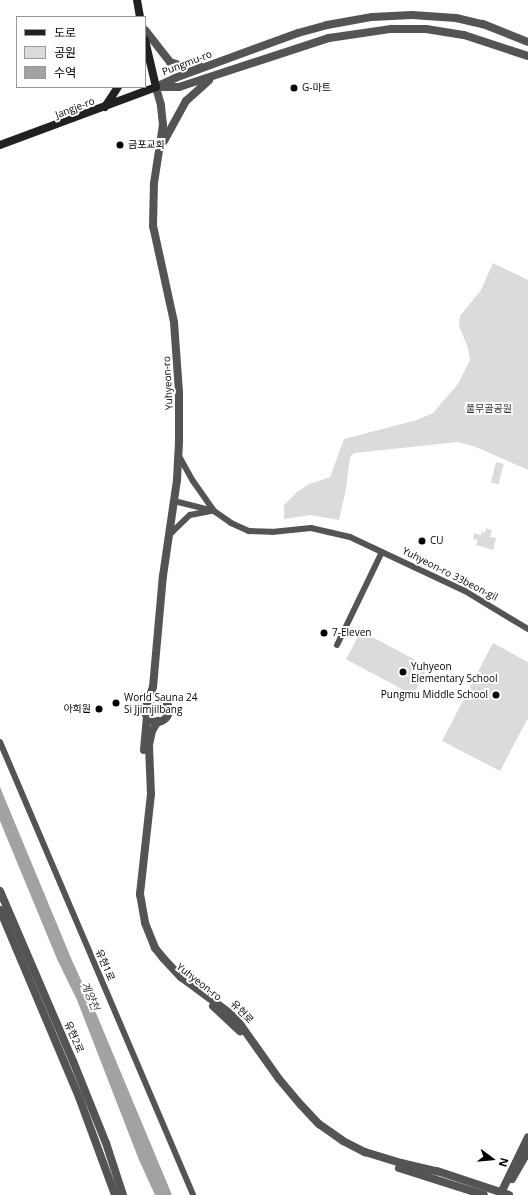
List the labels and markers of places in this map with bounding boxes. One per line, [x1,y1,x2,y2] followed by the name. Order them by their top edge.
[302,82,331,94] place label: G-마트
[289,83,299,93] marker: G-마트
[128,139,165,151] place label: 금포교회
[115,140,125,150] marker: 금포교회
[430,535,444,547] place label: CU
[417,536,427,546] marker: CU
[332,627,371,639] place label: 7-Eleven
[319,628,329,638] marker: 7-Eleven
[411,660,497,684] place label: Yuhyeon Elementary School
[398,667,408,677] marker: Yuhyeon Elementary School
[381,689,488,701] place label: Pungmu Middle School
[491,690,501,700] marker: Pungmu Middle School
[124,691,197,714] place label: World Sauna 24 Si Jjimjilbang
[111,698,121,708] marker: World Sauna 24 Si Jjimjilbang
[63,703,91,715] place label: 아희원
[94,704,104,714] marker: 아희원

